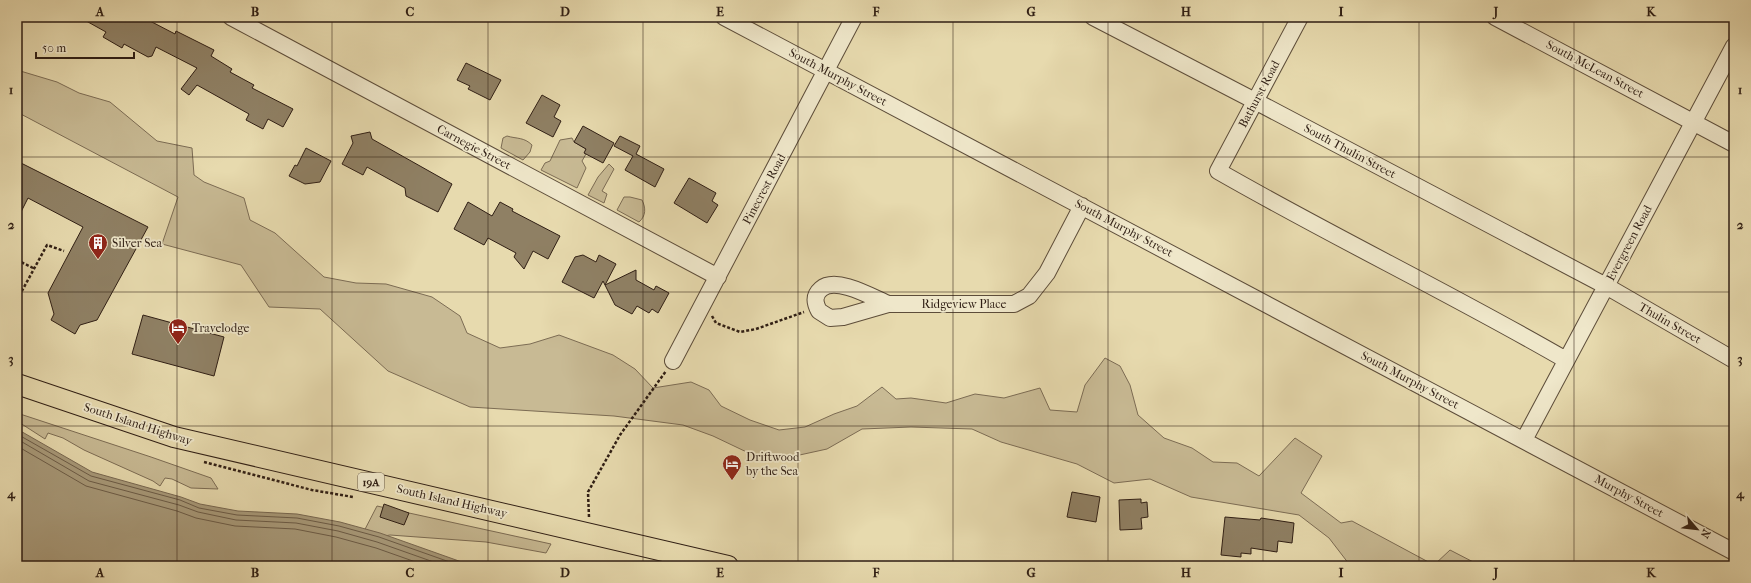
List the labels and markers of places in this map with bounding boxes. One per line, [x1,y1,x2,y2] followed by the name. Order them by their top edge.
[87,232,109,260] building icon: Silver Sea
[112,236,162,250] place label: Silver Sea
[167,317,189,345] hotel icon: Travelodge
[192,321,250,335] place label: Travelodge
[745,450,800,478] place label: Driftwood by the Sea
[721,453,743,481] hotel icon: Driftwood by the Sea

